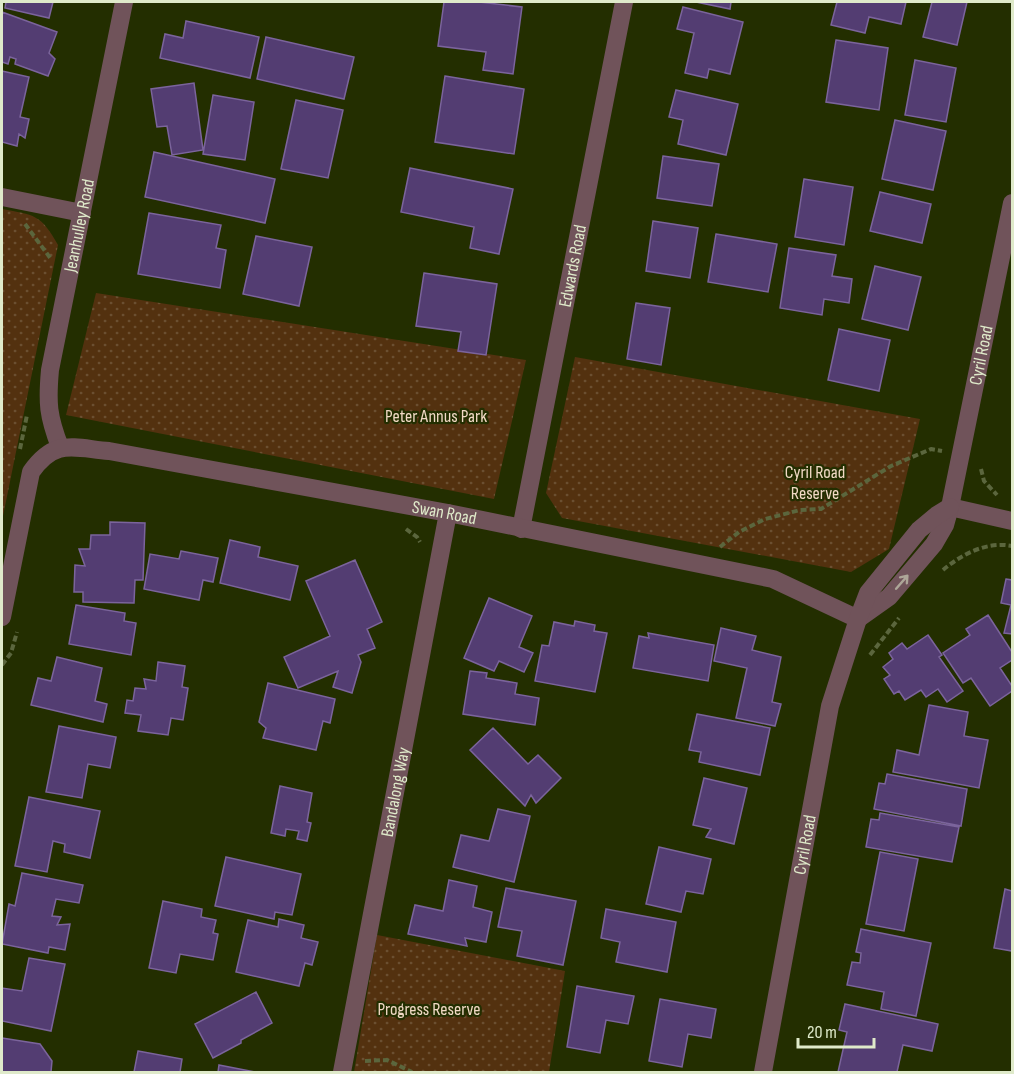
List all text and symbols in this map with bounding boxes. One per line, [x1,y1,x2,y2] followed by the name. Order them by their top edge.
[60,177,99,275] street label: Jeanhulley Road
[555,223,591,309] street label: Edwards Road
[965,324,998,387] street label: Cyril Road
[385,406,487,427] park label: Peter Annus Park
[785,462,845,504] park label: Cyril Road Reserve
[410,497,478,530] street label: Swan Road
[895,575,909,590] one-way arrow
[377,745,414,839] street label: Bandalong Way
[789,813,821,876] street label: Cyril Road
[377,999,481,1020] park label: Progress Reserve
[798,1011,874,1049] scale bar
[807,1022,837,1043] text: 20 m

